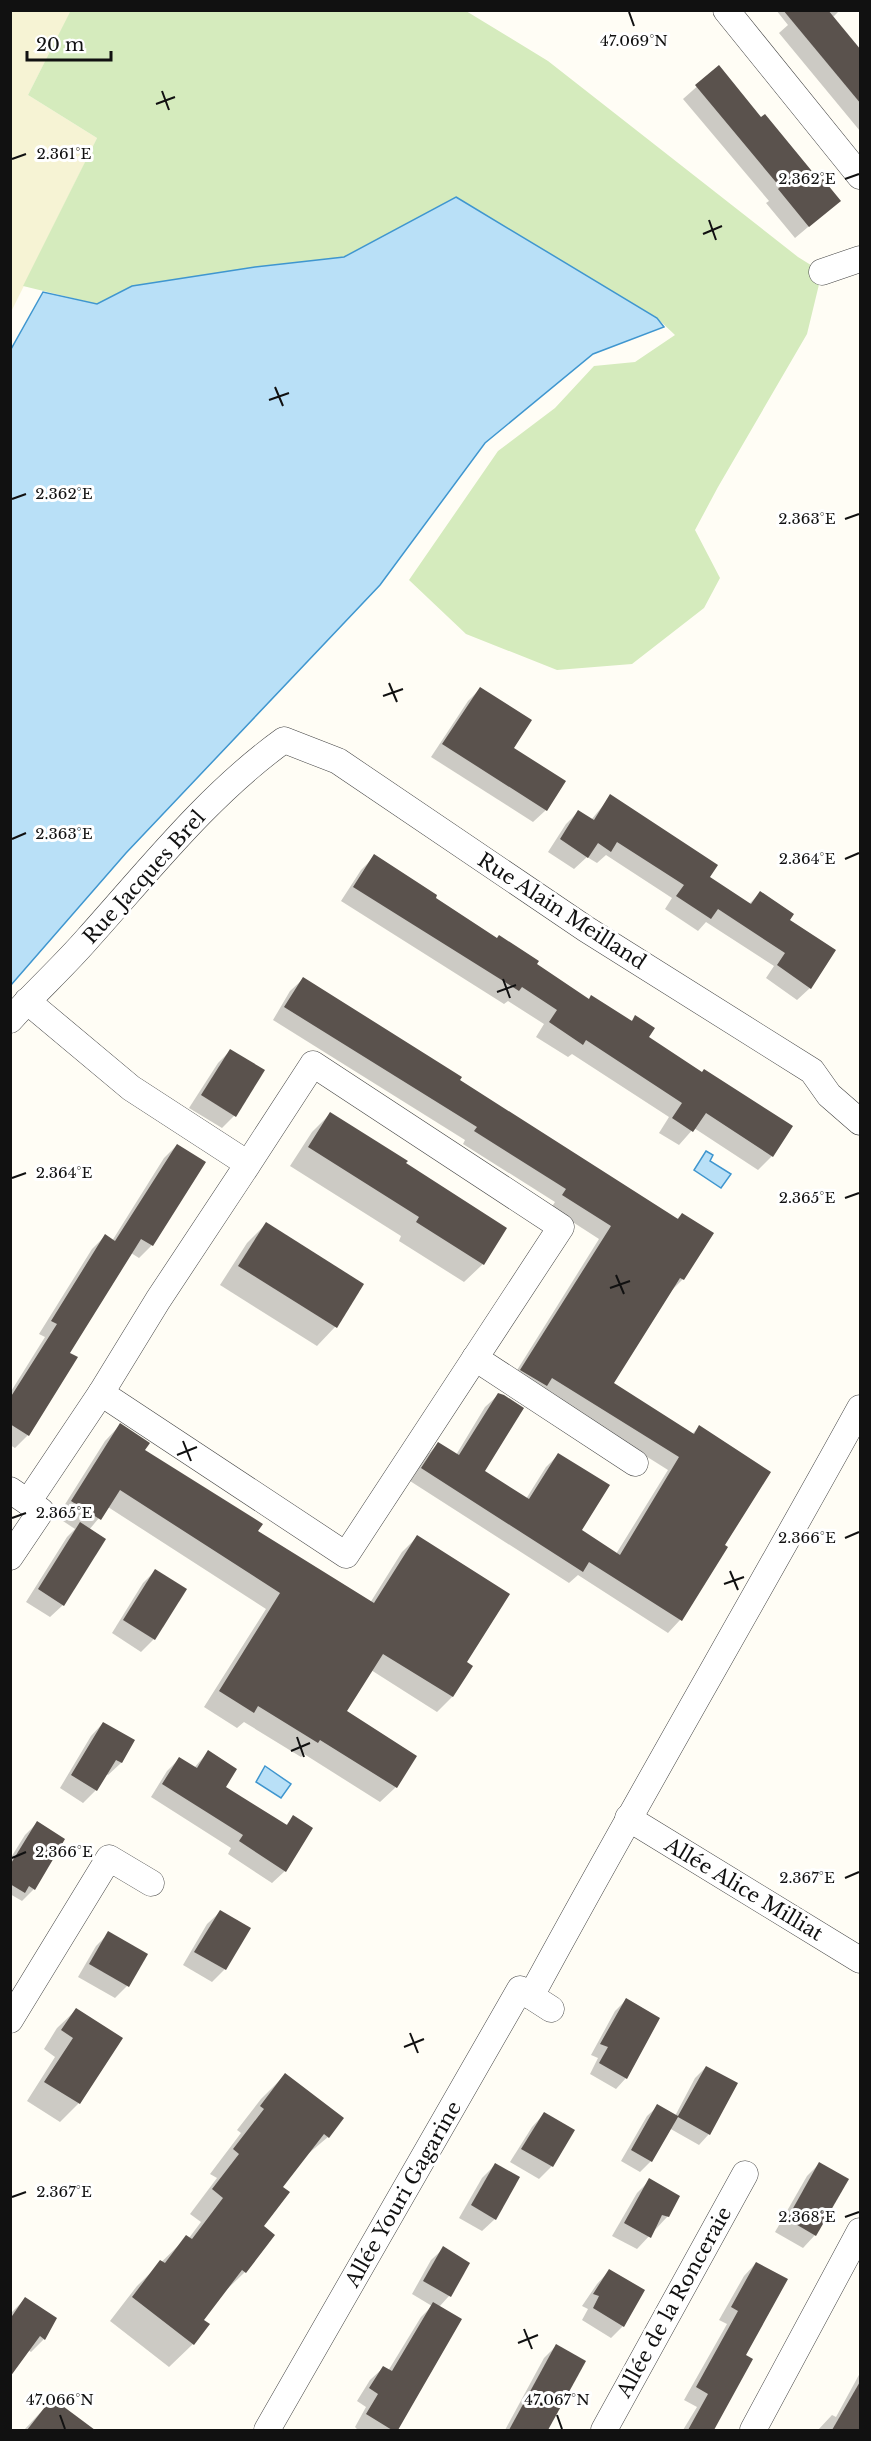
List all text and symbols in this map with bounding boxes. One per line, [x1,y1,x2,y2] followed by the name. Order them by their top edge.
[27,24,111,62] scale bar
[600,31,668,50] text: 47.069°N
[36,34,84,56] text: 20 m
[37,144,92,163] text: 2.361°E
[778,169,836,188] text: 2.362°E
[35,484,93,503] text: 2.362°E
[778,509,836,528] text: 2.363°E
[78,806,210,948] street label: Rue Jacques Brel
[35,824,93,843] text: 2.363°E
[473,848,651,974] street label: Rue Alain Meilland
[779,849,835,868] text: 2.364°E
[36,1163,92,1182] text: 2.364°E
[779,1188,835,1207] text: 2.365°E
[36,1503,92,1522] text: 2.365°E
[778,1528,836,1547] text: 2.366°E
[660,1832,828,1946] street label: Allée Alice Milliat
[35,1842,93,1861] text: 2.366°E
[779,1868,835,1887] text: 2.367°E
[339,2097,466,2292] street label: Allée Youri Gagarine
[36,2182,92,2201] text: 2.367°E
[611,2202,736,2402] street label: Allée de la Ronceraie
[778,2207,836,2226] text: 2.368°E
[26,2390,94,2409] text: 47.066°N
[524,2390,590,2409] text: 47.067°N

